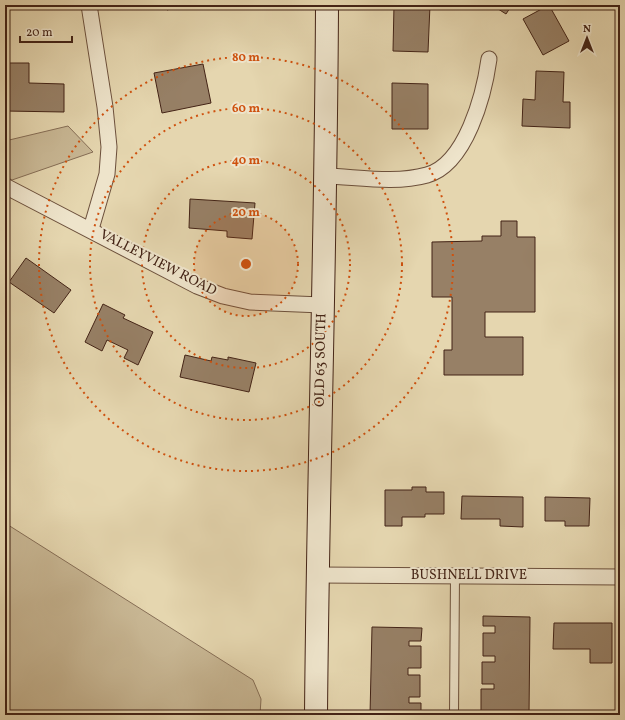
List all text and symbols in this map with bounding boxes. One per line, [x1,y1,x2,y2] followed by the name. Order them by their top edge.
[20,18,72,44] scale bar
[567,18,607,58] north arrow
[583,22,591,37] text: N
[26,25,53,41] text: 20 m
[232,50,260,66] text: 80 m
[232,101,260,117] text: 60 m
[232,153,261,169] text: 40 m
[232,205,260,221] text: 20 m
[96,225,220,301] street label: VALLEYVIEW ROAD
[239,257,253,271] centre of rings
[311,313,331,407] street label: OLD 63 SOUTH
[411,566,527,585] street label: BUSHNELL DRIVE

